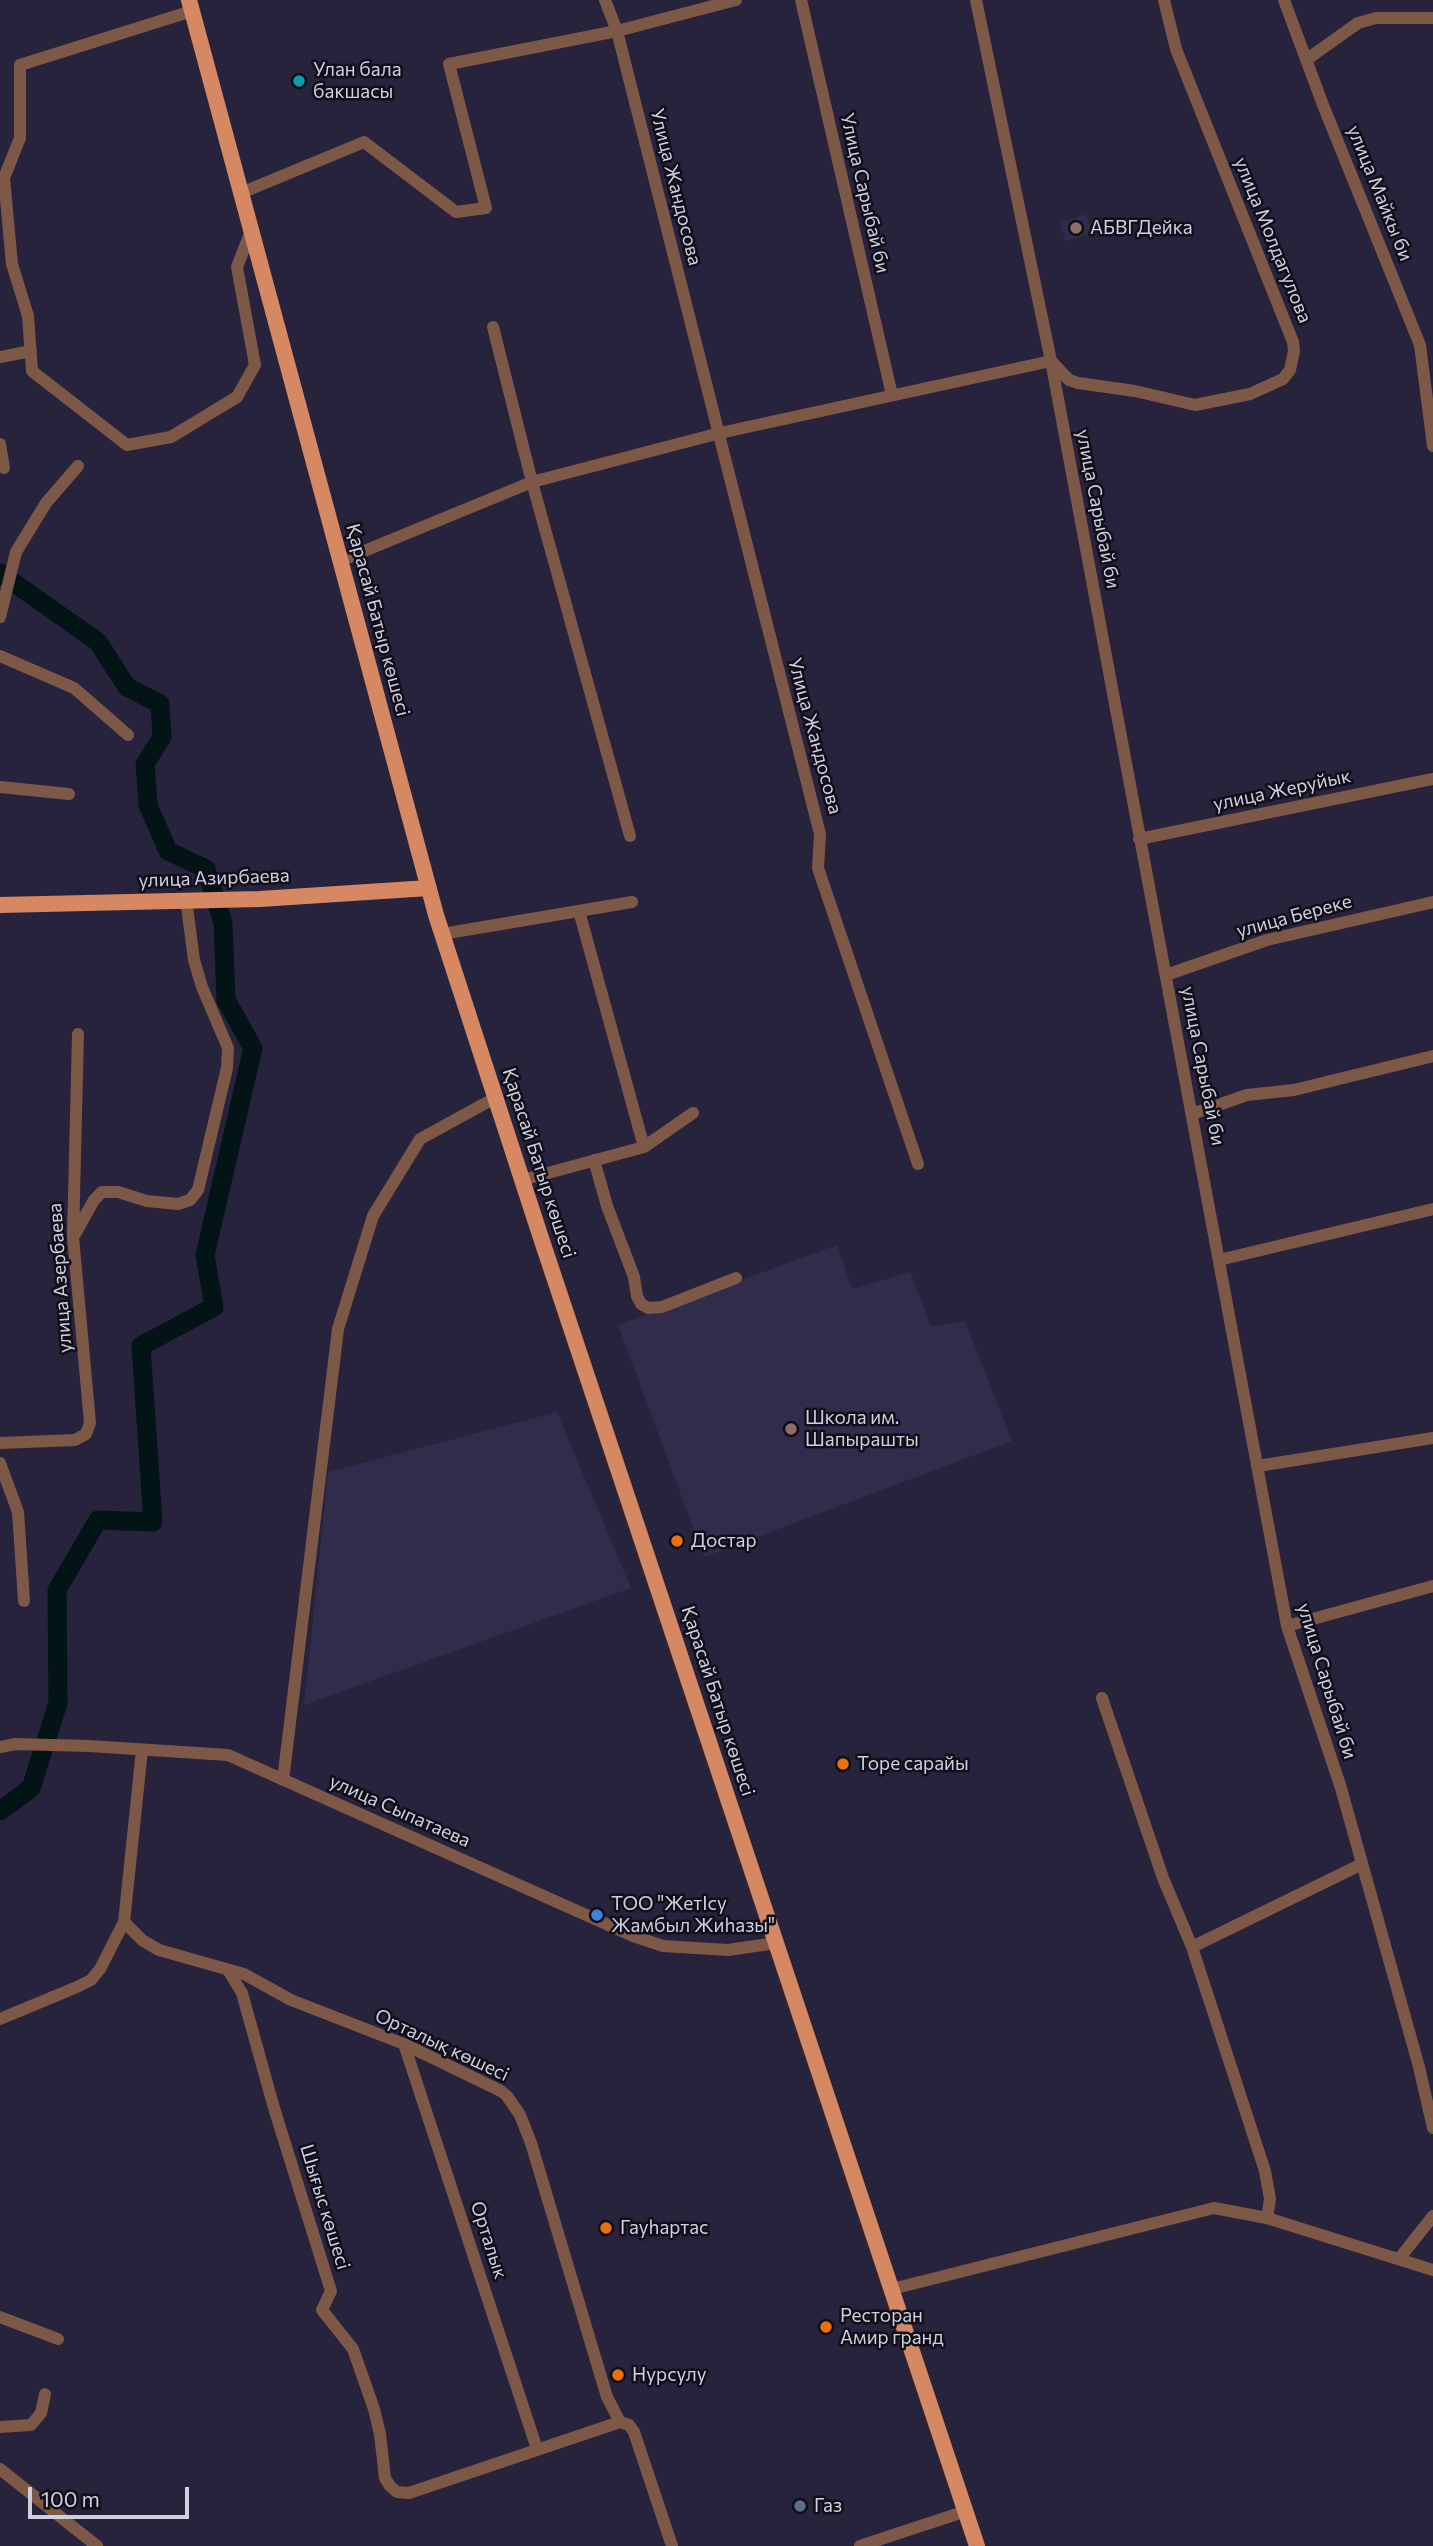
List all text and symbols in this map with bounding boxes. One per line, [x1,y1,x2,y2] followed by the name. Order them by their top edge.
[313,59,401,103] place label: Улан бала бакшасы
[291,73,307,89] marker: Улан бала бакшасы
[645,106,707,268] street label: Улица Жандосова
[836,111,894,275] street label: Улица Сарыбай би
[1342,122,1418,264] street label: улица Майкы би
[1229,154,1317,326] street label: улица Молдагулова
[1090,217,1193,239] place label: АБВГДейка
[1068,220,1084,236] marker: АБВГДейка
[1071,427,1125,591] street label: улица Сарыбай би
[341,521,415,719] street label: Қарасай Батыр көшесі
[783,655,847,817] street label: Улица Жандосова
[1211,764,1353,816] street label: улица Жеруйык
[138,864,290,892] street label: улица Азирбаева
[1234,890,1354,942] street label: улица Береке
[1176,984,1230,1148] street label: улица Сарыбай би
[497,1065,581,1261] street label: Қарасай Батыр көшесі
[43,1202,77,1354] street label: улица Азербаева
[805,1407,919,1451] place label: Школа им. Шапырашты
[783,1421,799,1437] marker: Школа им. Шапырашты
[691,1530,757,1552] place label: Достар
[669,1533,685,1549] marker: Достар
[1292,1600,1362,1762] street label: улица Сарыбай би
[676,1603,760,1799] street label: Қарасай Батыр көшесі
[857,1753,969,1775] place label: Торе сарайы
[835,1756,851,1772] marker: Торе сарайы
[326,1770,474,1852] street label: улица Сыпатаева
[611,1893,775,1937] place label: ТОО "ЖетIсу Жамбыл Жиhазы"
[589,1907,605,1923] marker: ТОО "ЖетIсу Жамбыл Жиhазы"
[371,2004,513,2086] street label: Орталық көшесі
[295,2142,355,2272] street label: Шығыс көшесі
[466,2198,512,2282] street label: Орталык
[620,2217,708,2239] place label: Гауhартас
[598,2220,614,2236] marker: Гауhартас
[840,2305,944,2349] place label: Ресторан Амир гранд
[818,2319,834,2335] marker: Ресторан Амир гранд
[632,2364,707,2386] place label: Нурсулу
[610,2367,626,2383] marker: Нурсулу
[32,2472,192,2516] scale bar
[41,2486,100,2511] text: 100 m
[814,2495,842,2517] place label: Газ
[792,2498,808,2514] marker: Газ

